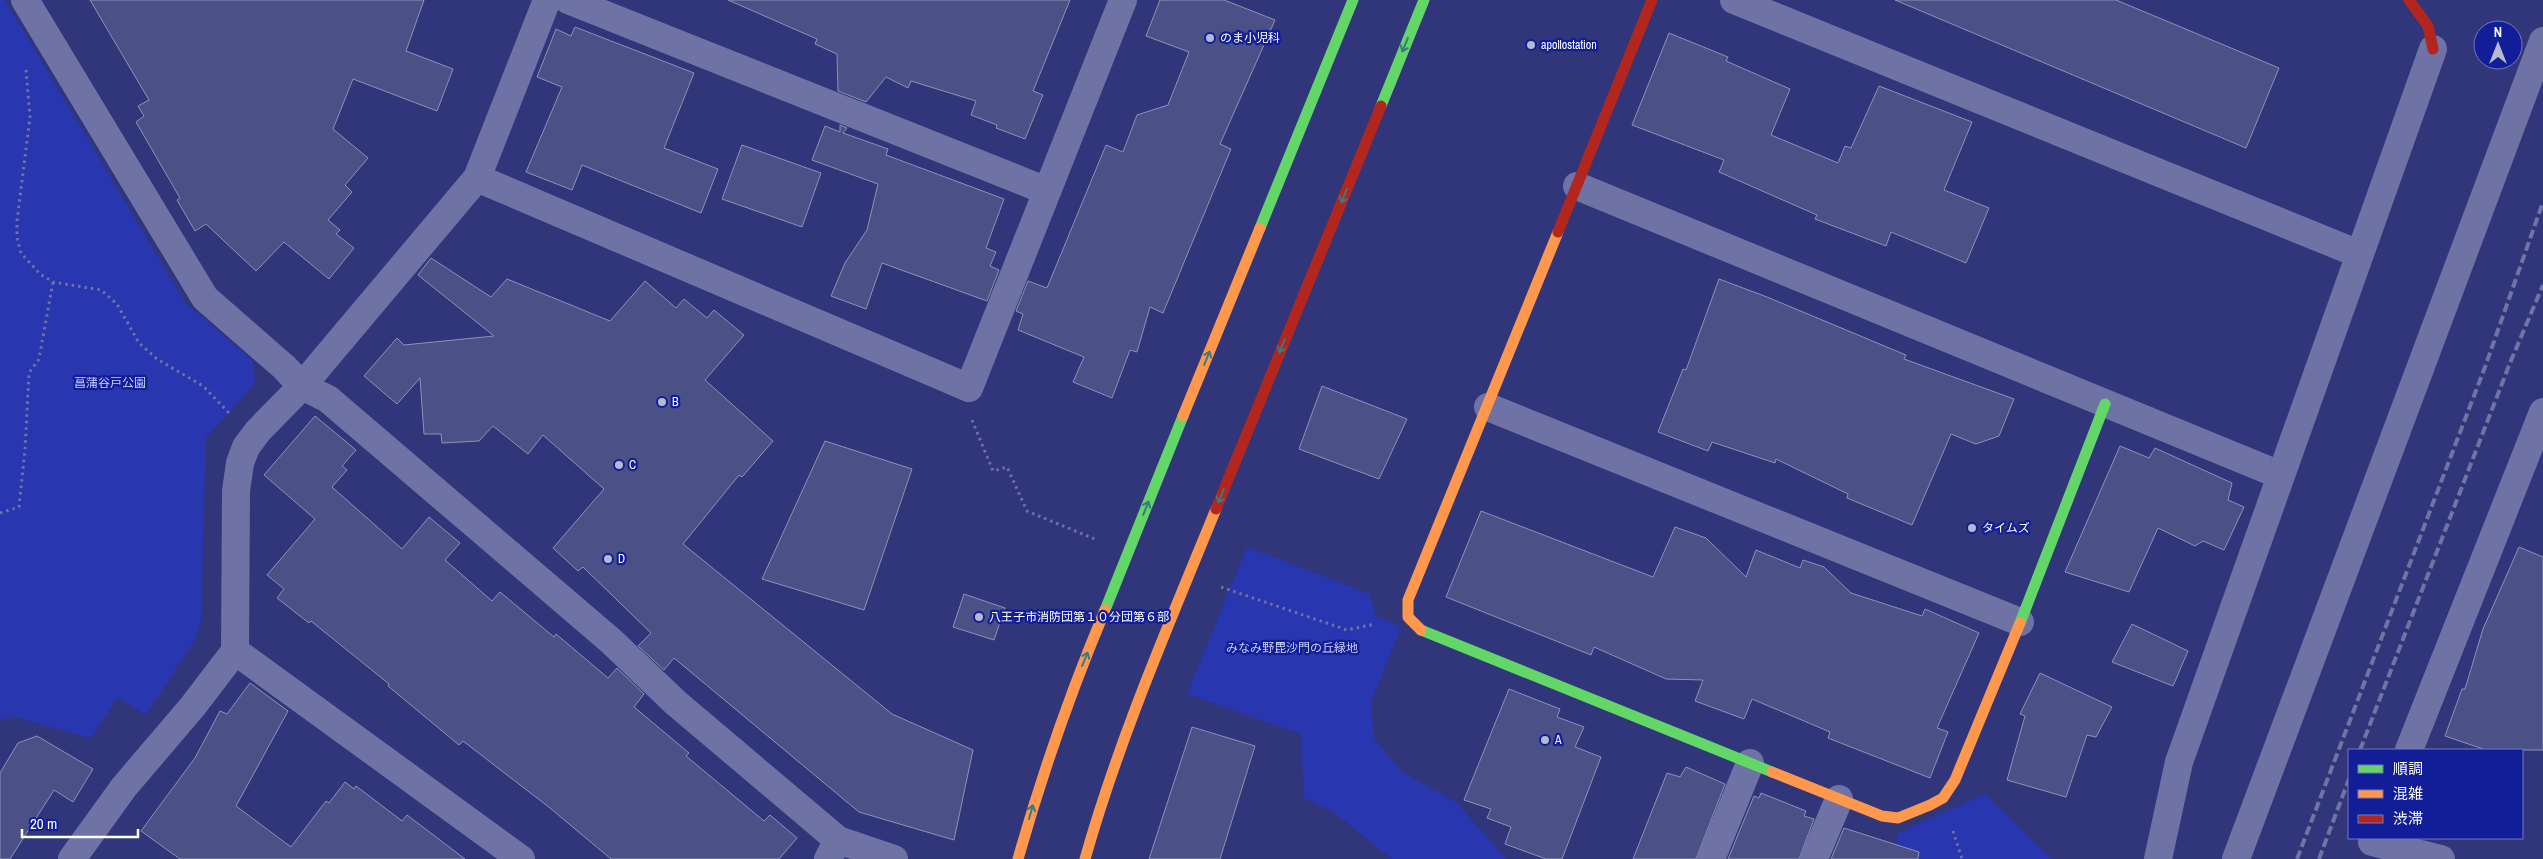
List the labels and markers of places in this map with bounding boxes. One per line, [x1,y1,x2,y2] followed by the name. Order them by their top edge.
[1220,30,1280,46] place label: のま小児科
[1204,32,1216,44] marker: のま小児科
[1541,37,1597,53] place label: apollostation
[1525,39,1537,51] marker: apollostation
[672,394,679,410] place label: B
[656,396,668,408] marker: B
[629,457,636,473] place label: C
[613,459,625,471] marker: C
[1982,520,2030,536] place label: タイムズ
[1966,522,1978,534] marker: タイムズ
[618,551,625,567] place label: D
[602,553,614,565] marker: D
[989,609,1169,625] place label: 八王子市消防団第１０分団第６部
[973,611,985,623] marker: 八王子市消防団第１０分団第６部
[1554,732,1562,748] place label: A
[1539,734,1551,746] marker: A

